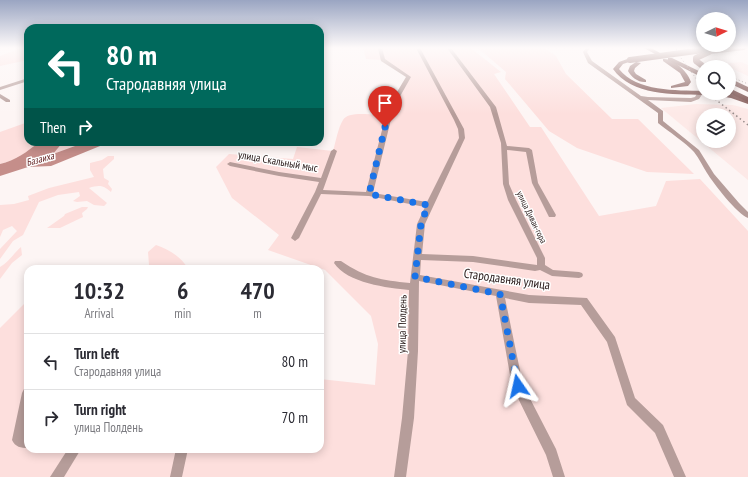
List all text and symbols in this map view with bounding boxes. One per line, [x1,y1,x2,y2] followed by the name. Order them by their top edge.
[696,12,736,52] north arrow
[696,12,736,148] map controls
[106,36,157,73] text: 80 m
[40,40,92,92] icon: left
[696,60,736,100] button: search
[106,72,227,95] text: Стародавняя улица
[368,86,402,127] pin
[374,92,396,114] icon: arrive
[696,108,736,148] button: layers
[74,116,96,138] icon: right
[40,118,66,137] text: Then
[237,147,319,175] street label: улица Скальный мыс
[25,149,56,169] water label: Базаиха
[515,189,550,245] street label: улица Диван-гора
[463,265,551,293] street label: Стародавняя улица
[73,275,125,306] text: 10:32
[177,275,188,306] text: 6
[240,275,275,306] text: 470
[394,295,410,353] street label: улица Полдень
[84,305,114,322] text: Arrival
[174,305,191,322] text: min
[253,305,262,322] text: m
[74,344,119,363] text: Turn left
[40,351,62,373] icon: left
[282,352,308,371] text: 80 m
[74,363,161,380] text: Стародавняя улица
[497,365,539,407] position arrow
[74,400,126,419] text: Turn right
[40,407,62,429] icon: right
[282,408,308,427] text: 70 m
[74,419,143,436] text: улица Полдень

